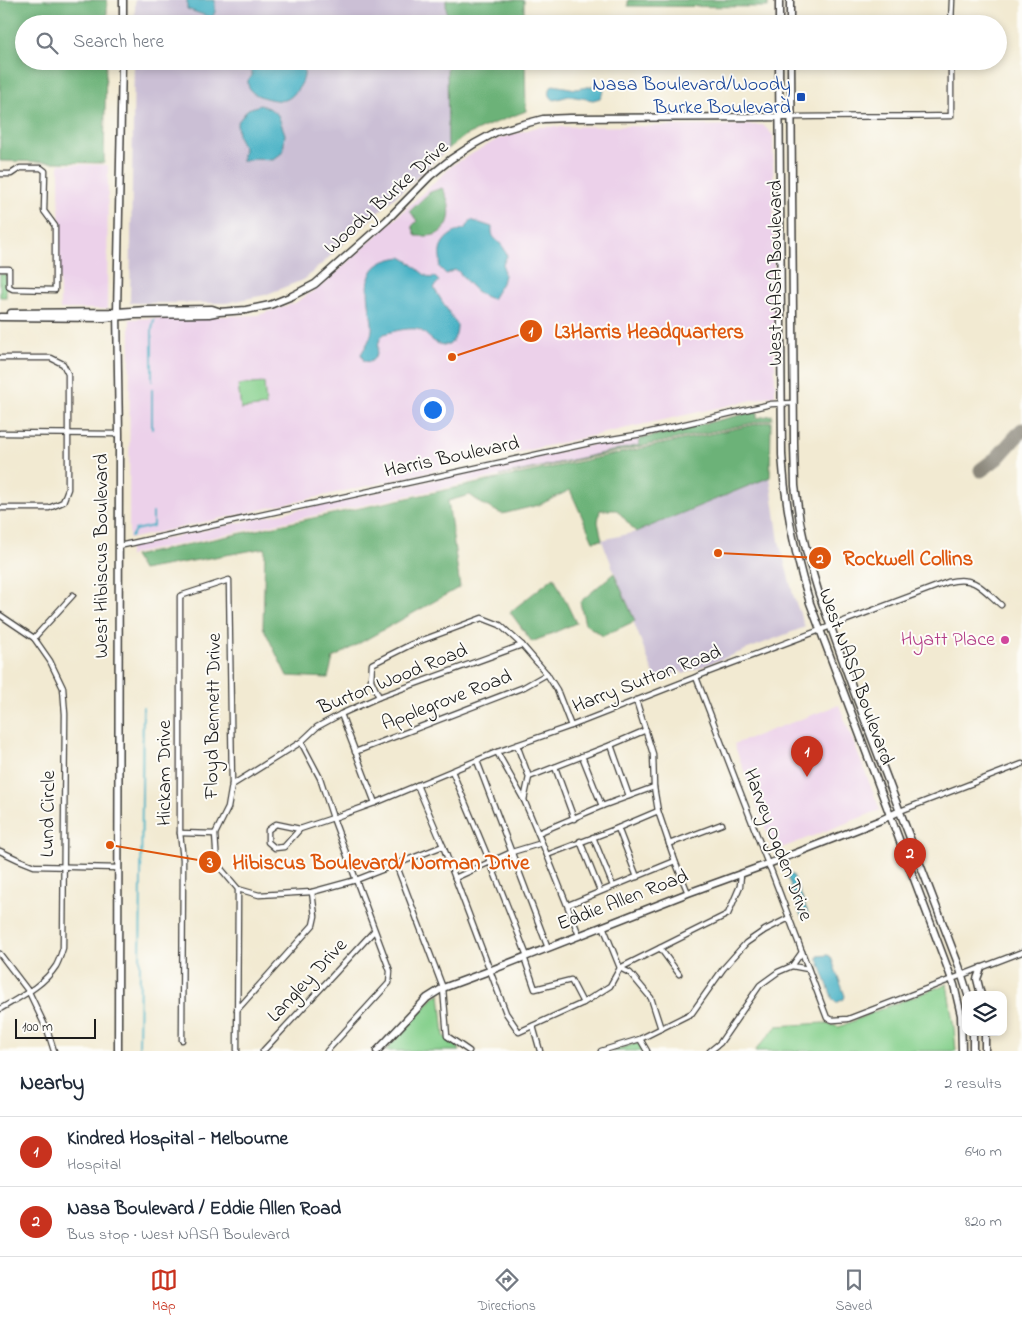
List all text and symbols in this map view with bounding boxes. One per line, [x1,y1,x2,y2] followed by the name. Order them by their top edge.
[15,15,1007,70] search box
[33,29,61,57] icon: search
[73,29,164,56] text: Search here
[592,71,791,123] place label: Nasa Boulevard/Woody Burke Boulevard
[795,91,807,103] marker: Nasa Boulevard/Woody Burke Boulevard
[318,134,456,262] street label: Woody Burke Drive
[762,180,791,366] street label: West NASA Boulevard
[519,313,754,349] callout: L3Harris Headquarters
[554,318,744,348] text: L3Harris Headquarters
[529,321,534,343] text: 1
[420,397,446,423] your location
[382,430,522,486] street label: Harris Boulevard
[88,454,117,658] street label: West Hibiscus Boulevard
[808,540,983,576] callout: Rockwell Collins
[843,545,973,575] text: Rockwell Collins
[815,548,824,570] text: 2
[810,585,900,769] street label: West NASA Boulevard
[901,626,995,655] place label: Hyatt Place
[198,633,230,800] street label: Floyd Bennett Drive
[999,634,1011,646] marker: Hyatt Place
[313,637,472,724] street label: Burton Wood Road
[568,638,726,722] street label: Harry Sutton Road
[378,663,517,740] street label: Applegrove Road
[151,720,180,826] street label: Hickam Drive
[791,736,823,777] pin: 1
[734,765,819,926] street label: Harvey Ogden Drive
[34,770,64,858] street label: Lund Circle
[894,838,926,879] pin: 2
[197,844,539,880] callout: Hibiscus Boulevard/ Norman Drive
[233,849,530,879] text: Hibiscus Boulevard/ Norman Drive
[206,852,213,874] text: 3
[553,863,693,939] street label: Eddie Allen Road
[261,932,356,1031] street label: Langley Drive
[962,991,1007,1036] map controls
[962,991,1007,1036] button: layers
[15,1016,96,1039] scale bar
[22,1017,53,1038] text: 100 m
[20,1069,84,1099] text: Nearby
[944,1072,1002,1096] text: 2 results
[67,1126,288,1153] text: Kindred Hospital - Melbourne
[33,1140,39,1164] text: 1
[965,1140,1002,1164] text: 640 m
[67,1153,121,1177] text: Hospital
[67,1196,341,1223] text: Nasa Boulevard / Eddie Allen Road
[32,1210,40,1234] text: 2
[965,1210,1002,1234] text: 820 m
[67,1223,290,1247] text: Bus stop · West NASA Boulevard
[150,1266,178,1317] tab: Map
[478,1266,536,1317] tab: Directions
[836,1266,872,1317] tab: Saved

